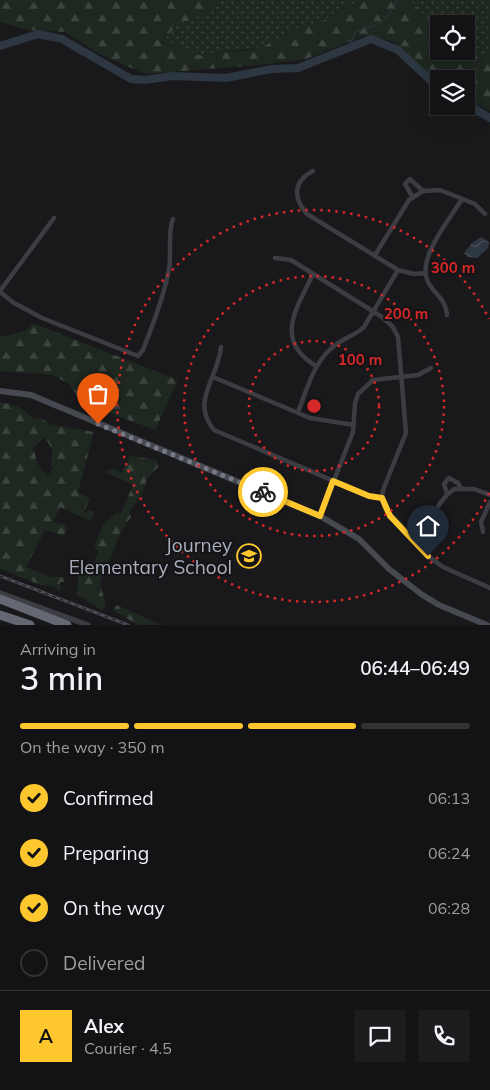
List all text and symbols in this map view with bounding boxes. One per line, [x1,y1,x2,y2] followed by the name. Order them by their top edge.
[430,15,475,115] map controls
[430,15,475,60] button: locate
[430,70,475,115] button: layers
[431,258,475,277] text: 300 m
[384,304,428,323] text: 200 m
[338,350,382,369] text: 100 m
[77,373,119,424] pin
[84,380,112,408] icon: bag
[305,397,323,415] centre of rings
[238,467,288,517] courier
[249,478,277,506] icon: bike
[407,505,449,556] pin
[414,512,442,540] icon: home
[69,533,232,579] place label: Journey Elementary School
[236,543,262,569] school or university icon: Journey Elementary School
[20,639,96,659] text: Arriving in
[360,656,470,680] text: 06:44–06:49
[20,658,103,698] text: 3 min
[20,737,165,757] text: On the way · 350 m
[20,784,48,812] icon: check
[63,786,154,810] text: Confirmed
[428,788,470,808] text: 06:13
[20,839,48,867] icon: check
[63,841,149,865] text: Preparing
[428,843,470,863] text: 06:24
[20,894,48,922] icon: check
[63,896,165,920] text: On the way
[428,898,470,918] text: 06:28
[63,951,145,975] text: Delivered
[354,1010,406,1062] button: chat
[418,1010,470,1062] button: phone
[84,1014,124,1038] text: Alex
[39,1024,53,1048] text: A
[84,1038,172,1058] text: Courier · 4.5

